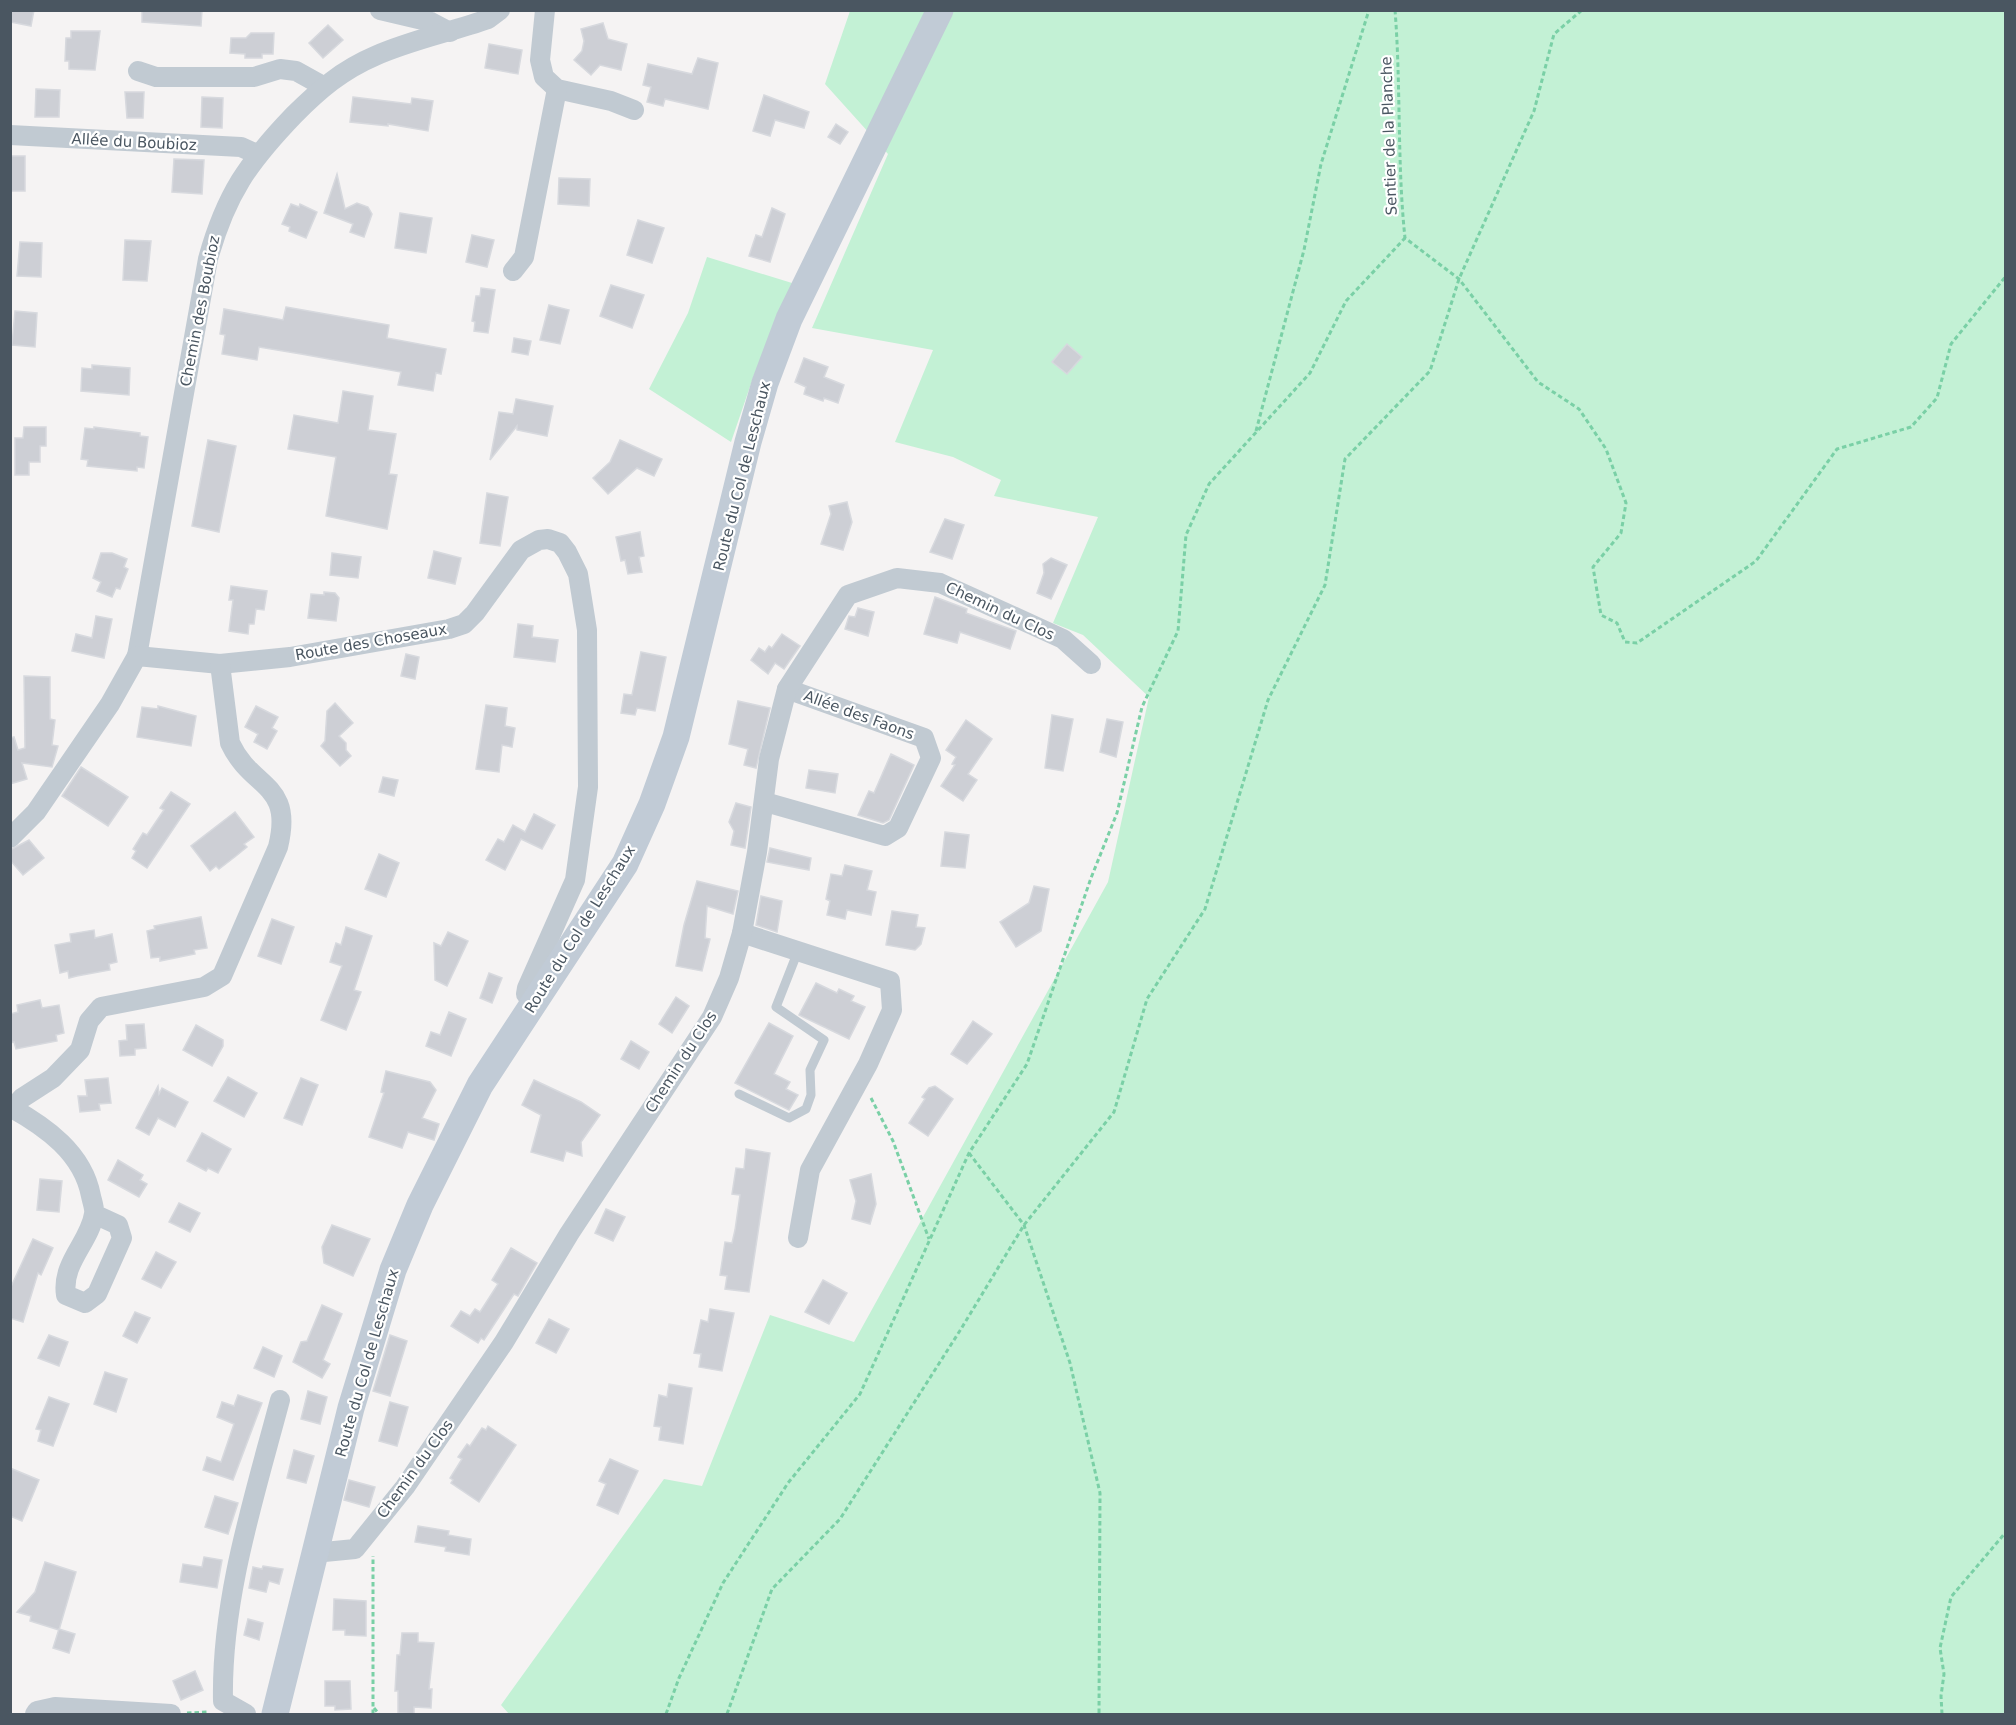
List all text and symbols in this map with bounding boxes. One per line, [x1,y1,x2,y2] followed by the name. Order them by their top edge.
[1377,56,1401,216] street label: Sentier de la Planche
[71,130,197,154] street label: Allée du Boubioz
[177,234,223,388] street label: Chemin des Boubioz
[710,379,774,573] street label: Route du Col de Leschaux
[943,578,1057,644] street label: Chemin du Clos
[294,620,448,664] street label: Route des Choseaux
[801,687,917,743] street label: Allée des Faons
[521,842,639,1016] street label: Route du Col de Leschaux
[641,1008,721,1116] street label: Chemin du Clos
[332,1267,403,1459] street label: Route du Col de Leschaux
[373,1416,457,1522] street label: Chemin du Clos

